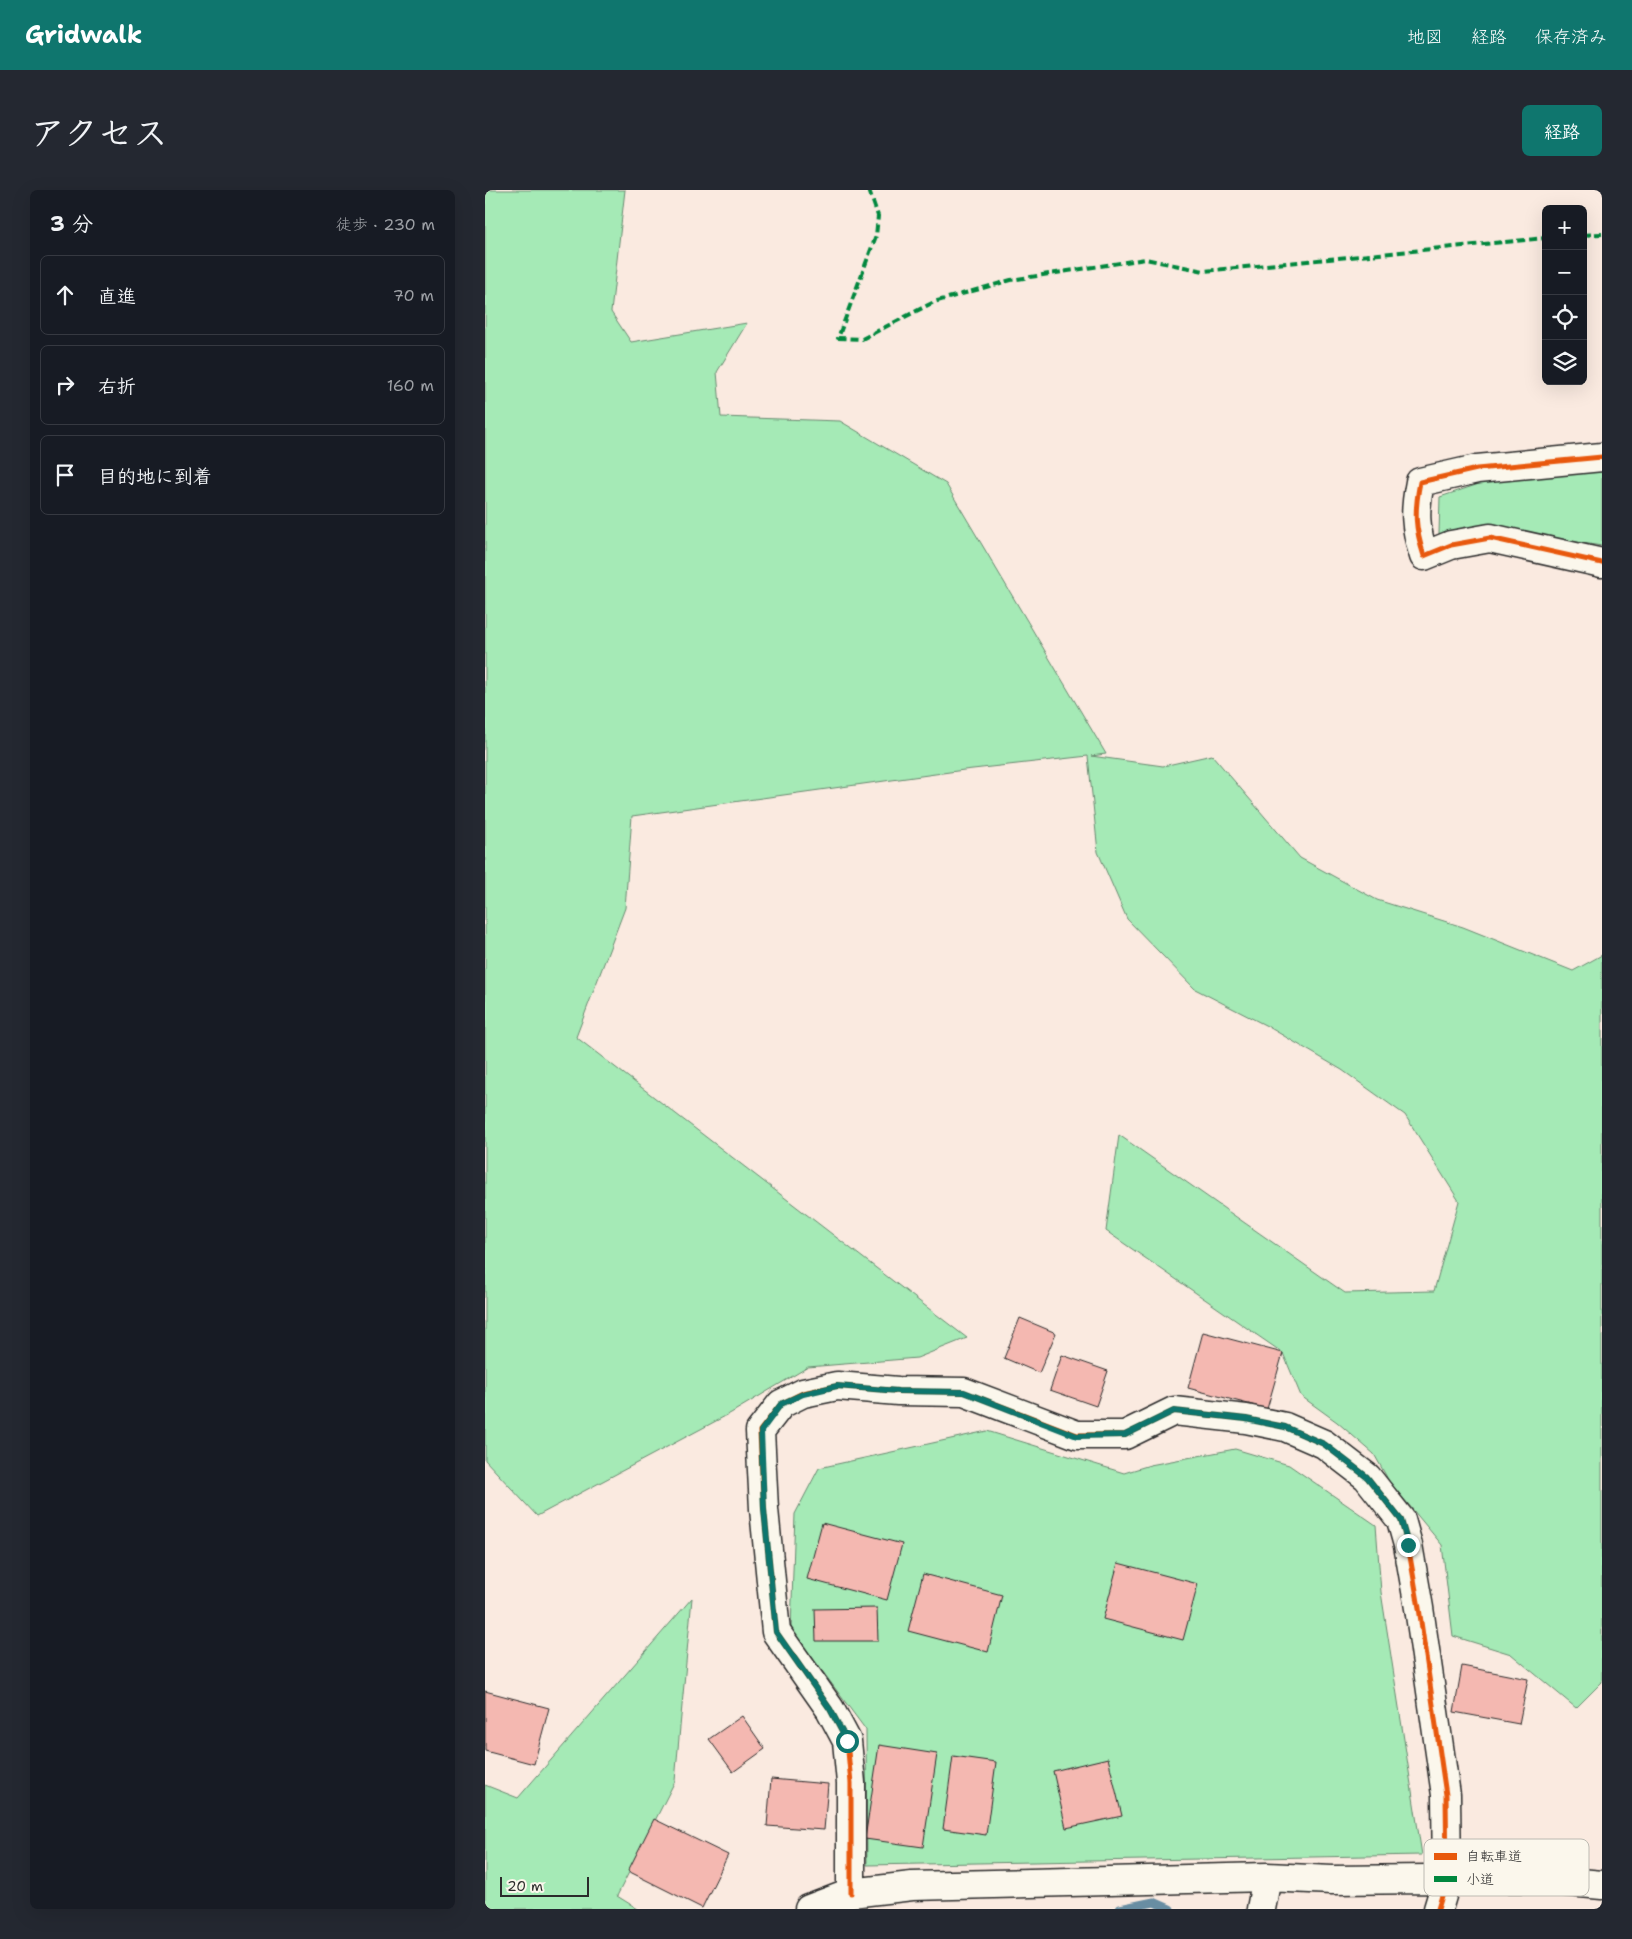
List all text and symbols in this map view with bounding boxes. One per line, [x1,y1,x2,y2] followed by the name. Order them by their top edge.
[25,19,142,51] text: Gridwalk
[1407,25,1443,49] text: 地図
[1471,25,1507,49] text: 経路
[1535,25,1607,49] text: 保存済み
[1522,105,1602,156] button: 経路
[30,109,168,156] text: アクセス
[1542,205,1587,385] map controls
[1542,205,1587,250] button: +
[50,210,93,238] text: 3 分
[336,214,435,235] text: 徒歩 · 230 m
[1542,250,1587,295] button: −
[51,281,79,309] icon: ahead
[98,284,136,309] text: 直進
[393,285,434,306] text: 70 m
[1542,295,1587,340] button: locate
[1542,340,1587,385] button: layers
[51,371,79,399] icon: right
[98,374,136,399] text: 右折
[387,375,434,396] text: 160 m
[51,461,79,489] icon: arrive
[98,464,212,489] text: 目的地に到着
[1397,1534,1420,1557] route end
[836,1730,859,1753] route start
[1424,1839,1589,1896] legend
[1466,1847,1522,1865] text: 自転車道
[1466,1870,1494,1888] text: 小道
[500,1874,589,1897] scale bar
[507,1877,543,1895] text: 20 m

